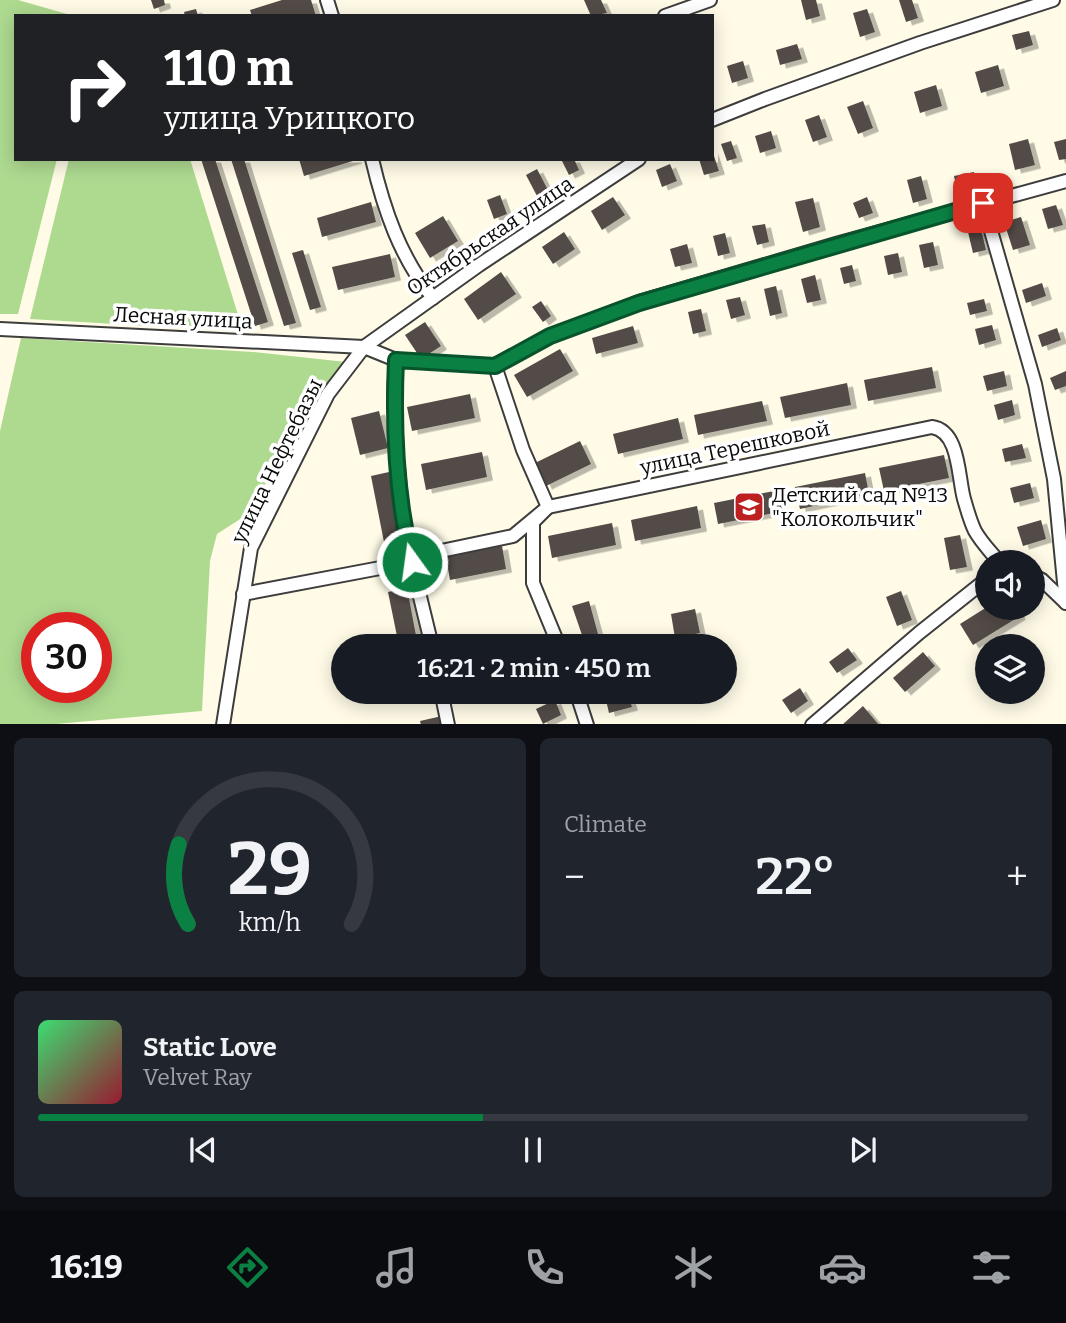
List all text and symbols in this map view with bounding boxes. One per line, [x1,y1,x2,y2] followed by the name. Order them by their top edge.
[164,39,293,98] text: 110 m
[49,42,140,133] icon: right
[164,99,415,137] text: улица Урицкого
[402,170,579,302] street label: Октябрьская улица
[953,173,1013,233] pin
[964,184,1002,222] icon: arrive
[113,301,254,335] street label: Лесная улица
[225,374,328,549] street label: улица Нефтебазы
[637,415,832,481] street label: улица Терешковой
[772,482,948,532] place label: Детский сад №13 "Колокольчик"
[732,490,766,524] school or university icon: Детский сад №13 "Колокольчик"
[375,525,449,599] position arrow
[975,550,1045,704] map controls
[975,550,1045,620] button: sound
[21,612,112,703] speed limit sign: 30
[975,634,1045,704] button: layers
[417,653,651,684] text: 16:21 · 2 min · 450 m
[564,810,647,838] text: Climate
[228,826,312,913] text: 29
[755,845,836,908] text: 22°
[564,854,585,900] text: −
[1006,854,1028,900] text: +
[239,907,301,937] text: km/h
[143,1032,277,1063] text: Static Love
[143,1063,252,1091] text: Velvet Ray
[184,1131,222,1169] icon: previous
[514,1131,552,1169] icon: pause
[844,1131,882,1169] icon: next
[223,1243,272,1292] icon: directions
[372,1243,421,1292] icon: music
[520,1243,569,1292] icon: phone
[669,1243,718,1292] icon: climate
[818,1243,867,1292] icon: car
[967,1243,1016,1292] icon: filters
[50,1248,123,1286] text: 16:19

